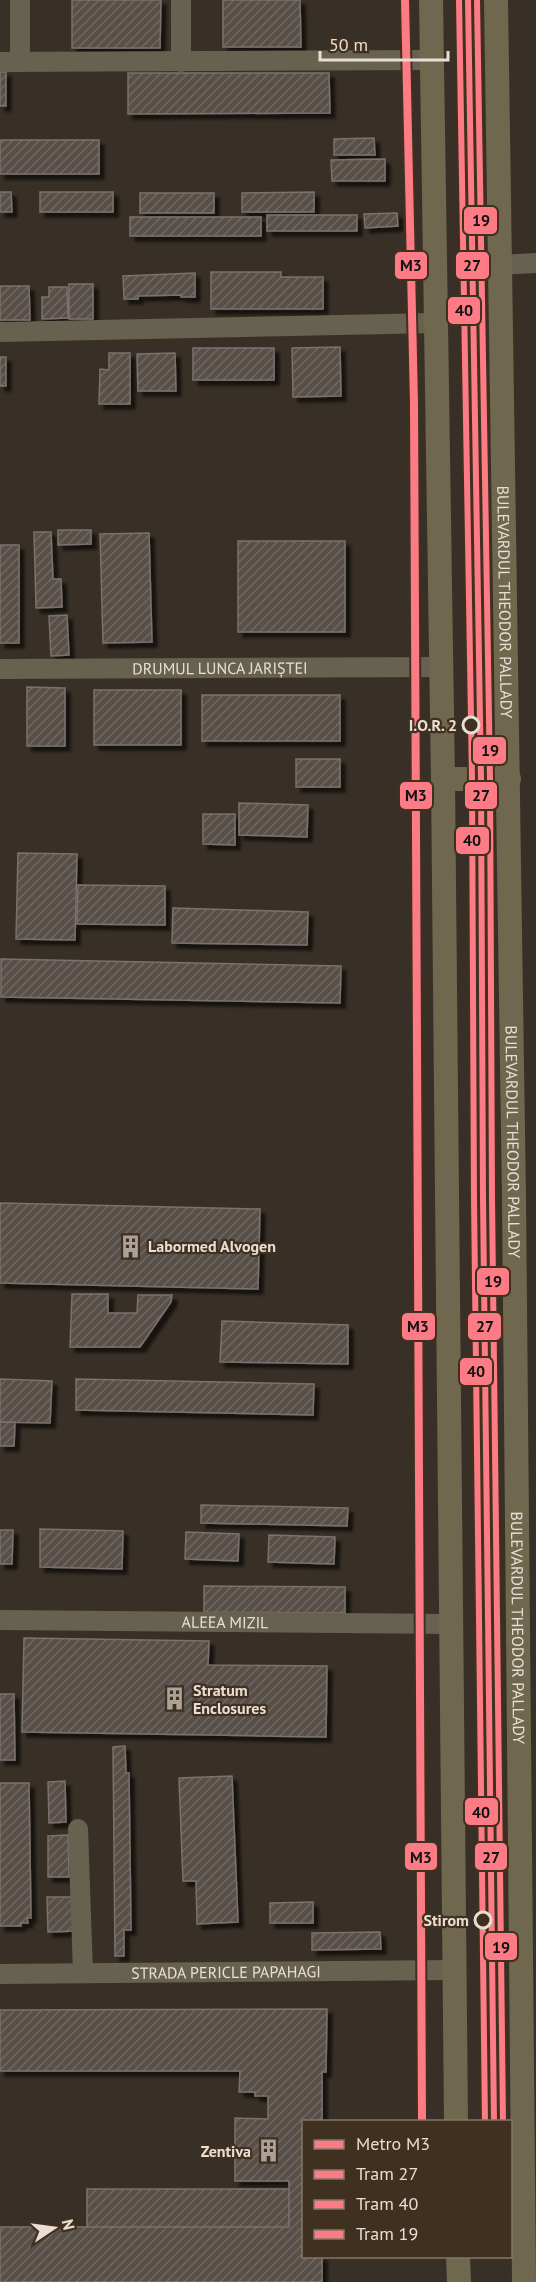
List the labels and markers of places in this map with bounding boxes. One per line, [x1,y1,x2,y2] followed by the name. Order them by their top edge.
[409,715,457,735] place label: I.O.R. 2
[462,716,480,734] marker: I.O.R. 2
[117,1233,143,1259] building icon: Labormed Alvogen
[148,1236,276,1256] place label: Labormed Alvogen
[193,1680,266,1718] place label: Stratum Enclosures
[162,1686,188,1712] building icon: Stratum Enclosures
[424,1910,469,1930] place label: Stirom
[474,1911,492,1929] marker: Stirom
[256,2138,282,2164] building icon: Zentiva
[201,2141,251,2161] place label: Zentiva

